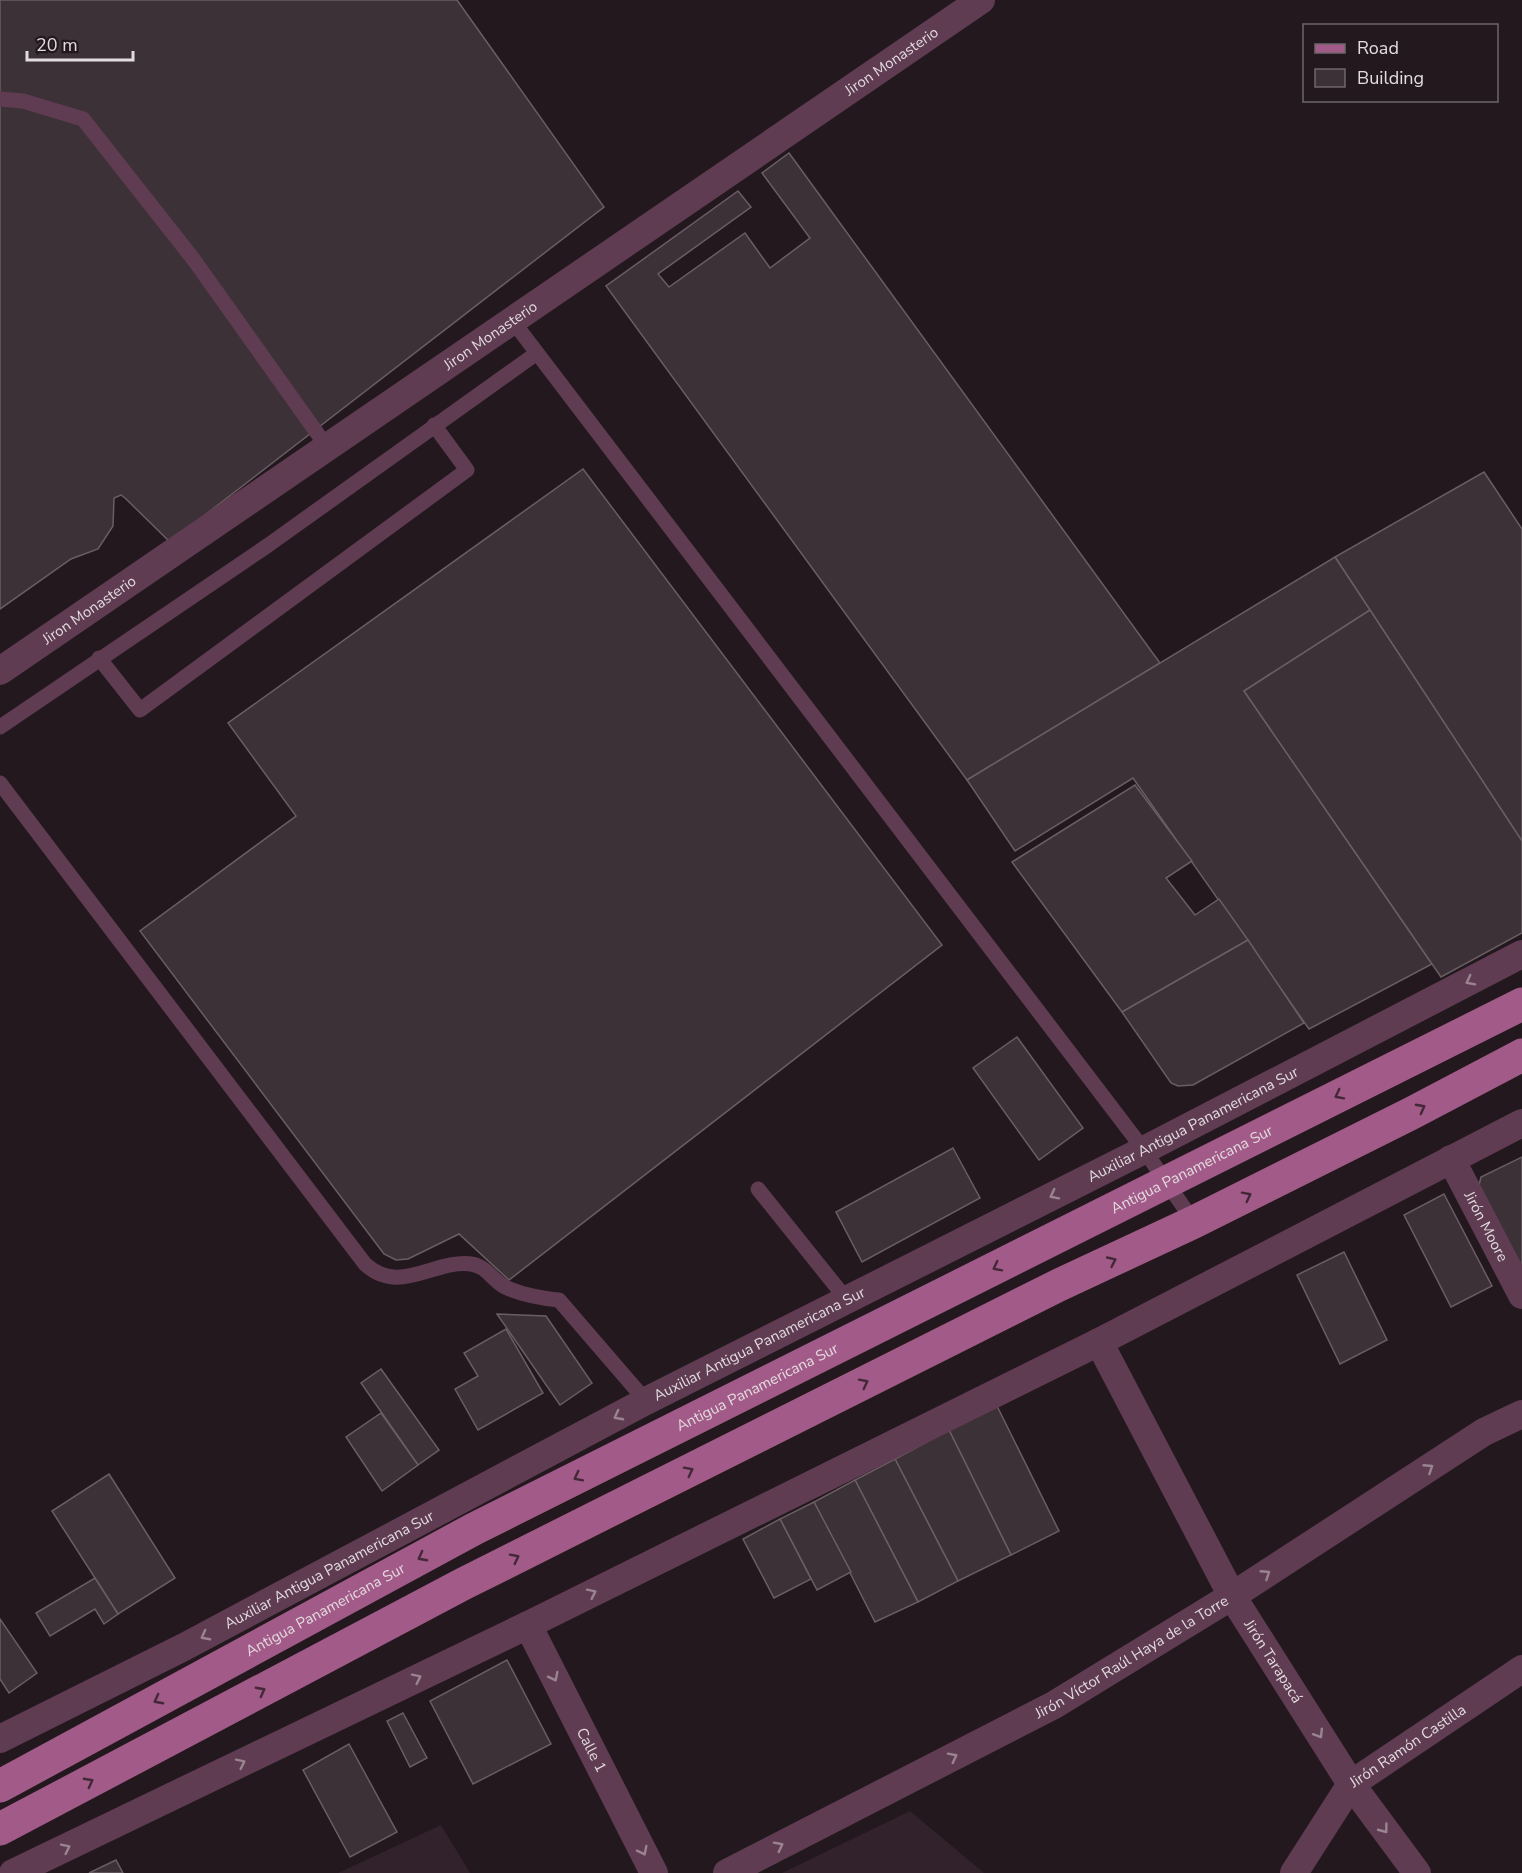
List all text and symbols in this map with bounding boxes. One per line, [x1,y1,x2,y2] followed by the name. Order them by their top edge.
[840,22,942,101] street label: Jiron Monasterio
[27,24,134,62] scale bar
[1303,24,1498,102] legend
[36,33,78,57] text: 20 m
[1357,36,1399,60] text: Road
[1357,66,1424,90] text: Building
[439,296,541,375] street label: Jiron Monasterio
[37,571,140,650] street label: Jiron Monasterio
[1466,974,1476,985] one-way arrow
[1084,1062,1302,1184] street label: Auxiliar Antigua Panamericana Sur
[1334,1088,1345,1099] one-way arrow
[1415,1104,1425,1115] one-way arrow
[1107,1120,1275,1218] street label: Antigua Panamericana Sur
[1459,1187,1513,1265] street label: Jirón Moore
[1049,1188,1060,1199] one-way arrow
[1240,1191,1251,1203] one-way arrow
[1105,1256,1116,1268] one-way arrow
[992,1260,1003,1272] one-way arrow
[650,1283,868,1405] street label: Auxiliar Antigua Panamericana Sur
[673,1338,841,1436] street label: Antigua Panamericana Sur
[857,1379,868,1390] one-way arrow
[613,1409,624,1420] one-way arrow
[1423,1464,1434,1475] one-way arrow
[683,1466,694,1478] one-way arrow
[573,1469,584,1481] one-way arrow
[221,1507,437,1633] street label: Auxiliar Antigua Panamericana Sur
[418,1550,428,1561] one-way arrow
[509,1554,519,1565] one-way arrow
[242,1559,408,1659] street label: Antigua Panamericana Sur
[1259,1570,1270,1581] one-way arrow
[586,1588,597,1600] one-way arrow
[1031,1591,1232,1724] street label: Jirón Víctor Raúl Haya de la Torre
[1239,1615,1307,1707] street label: Jirón Tarapacá
[200,1629,211,1640] one-way arrow
[547,1671,558,1681] one-way arrow
[411,1674,422,1686] one-way arrow
[255,1686,266,1698] one-way arrow
[154,1693,165,1704] one-way arrow
[1345,1699,1470,1793] street label: Jirón Ramón Castilla
[572,1724,611,1776] street label: Calle 1
[1312,1728,1323,1739] one-way arrow
[946,1753,957,1764] one-way arrow
[235,1758,246,1770] one-way arrow
[83,1777,94,1789] one-way arrow
[1377,1822,1388,1833] one-way arrow
[773,1842,784,1853] one-way arrow
[59,1843,70,1855] one-way arrow
[636,1844,647,1855] one-way arrow

